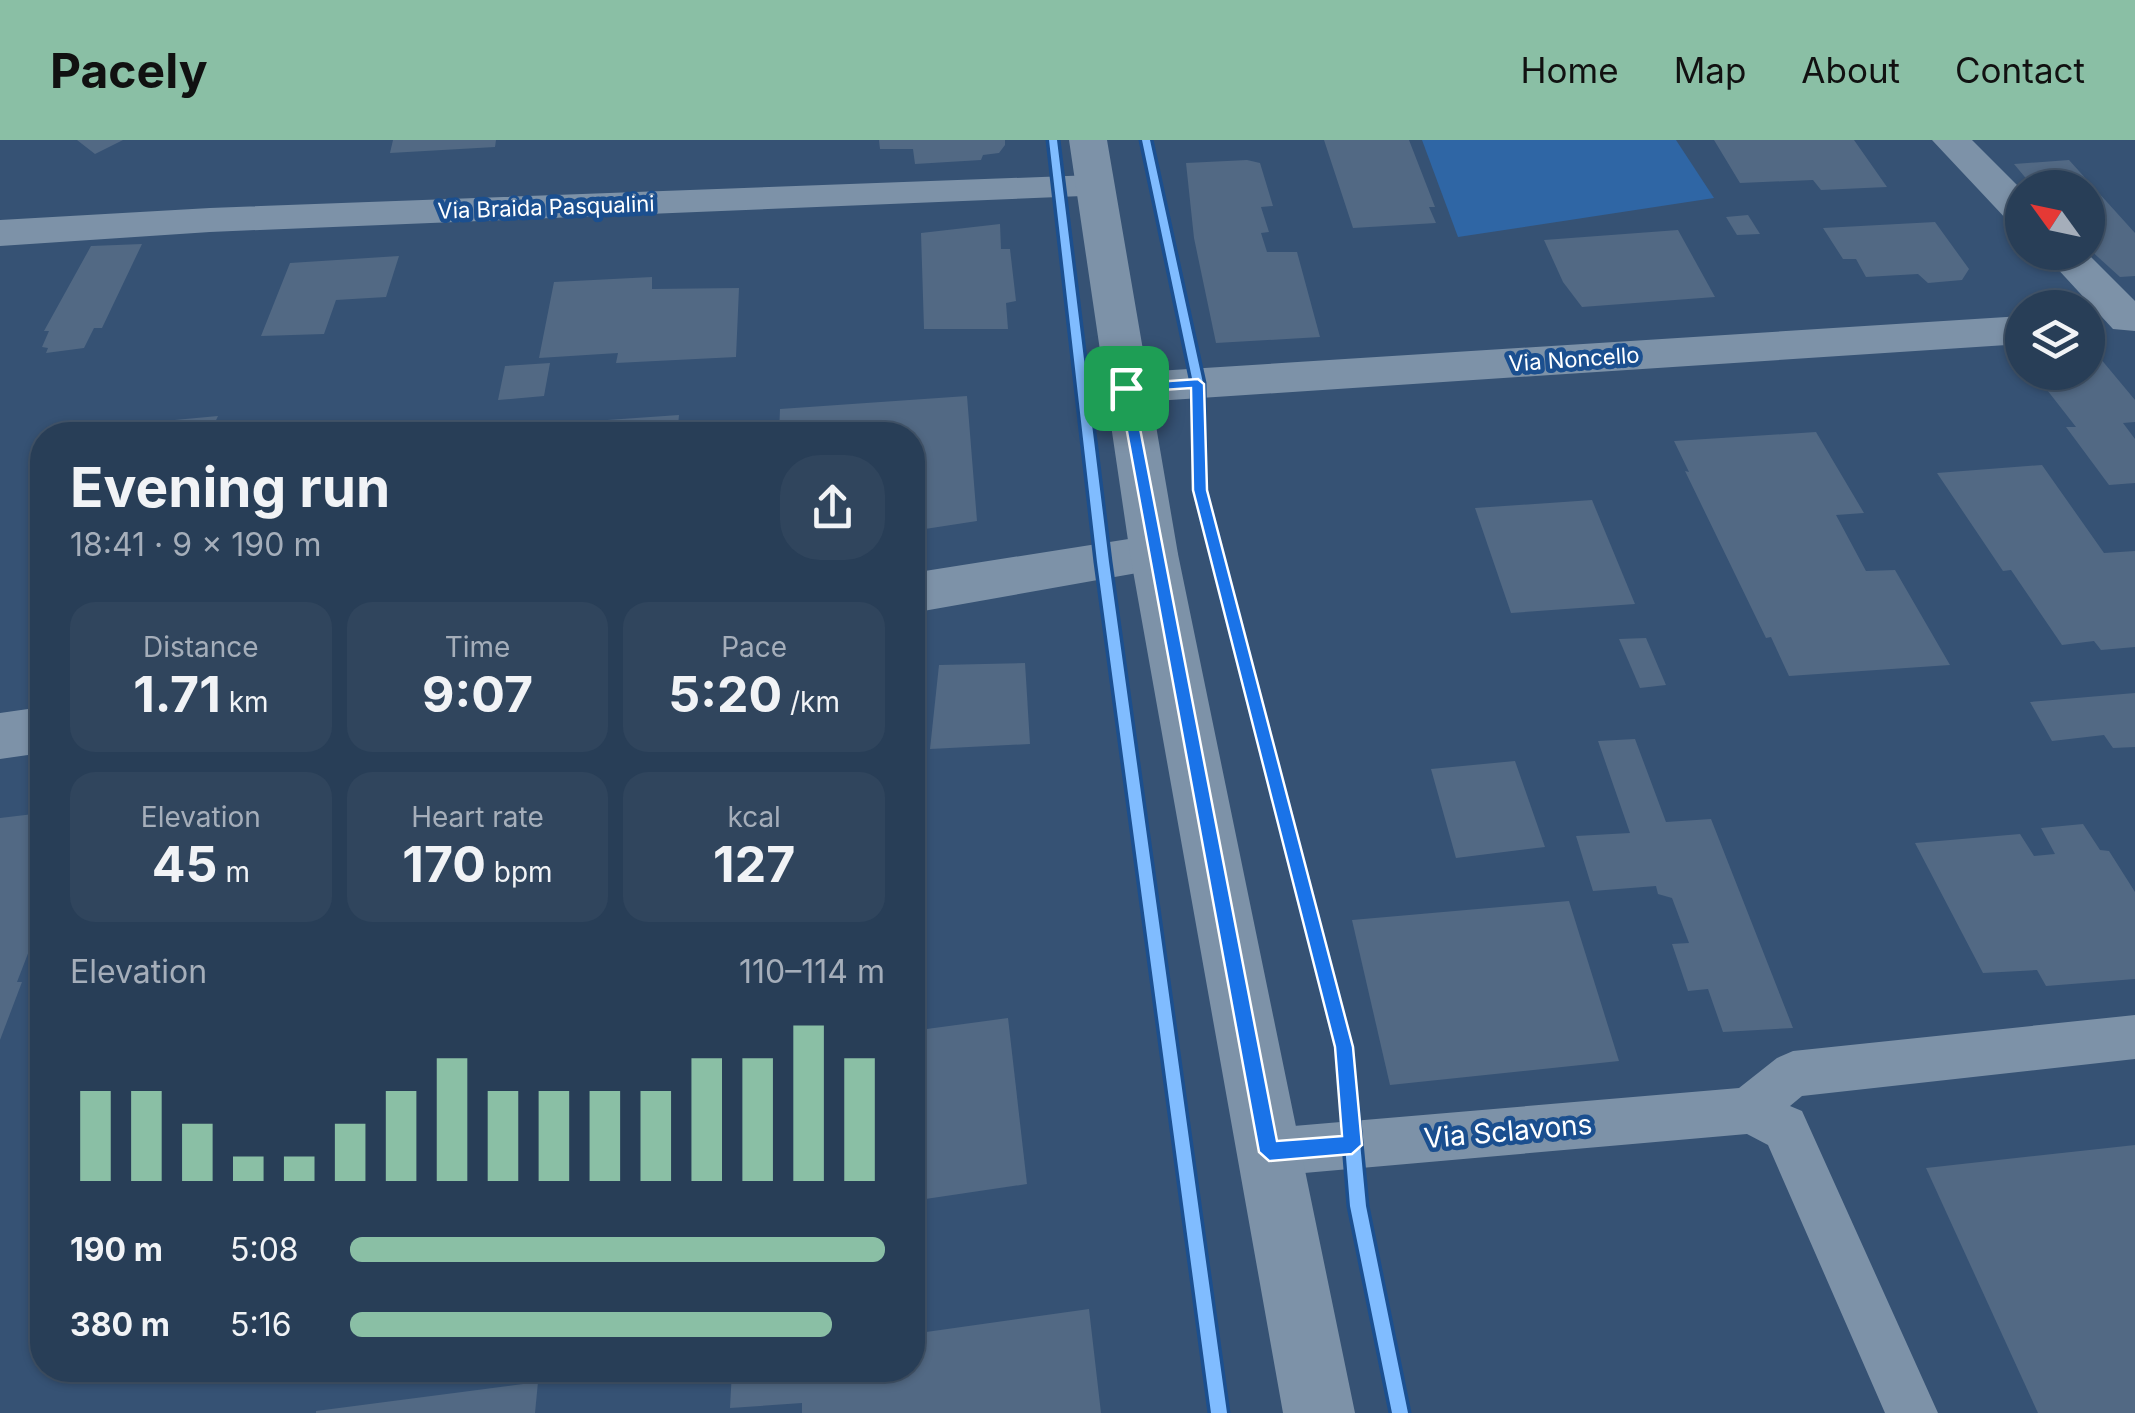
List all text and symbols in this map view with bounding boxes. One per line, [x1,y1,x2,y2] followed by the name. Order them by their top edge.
[50,41,208,100] text: Pacely
[1521,49,1619,91] text: Home
[1674,49,1746,91] text: Map
[1801,49,1900,91] text: About
[1955,49,2085,91] text: Contact
[2005,170,2105,270] north arrow
[2005,170,2105,390] map controls
[437,190,655,224] street label: Via Braida Pasqualini
[2005,290,2105,390] button: layers
[1508,341,1640,377] street label: Via Noncello
[1084,346,1169,431] pin
[1099,361,1154,416] icon: arrive
[70,454,390,520] text: Evening run
[780,455,885,560] button: share
[70,525,321,564] text: 18:41 · 9 × 190 m
[143,630,259,664] text: Distance
[445,630,510,664] text: Time
[721,630,787,664] text: Pace
[133,664,221,724] text: 1.71
[422,664,533,724] text: 9:07
[668,664,782,724] text: 5:20
[221,685,269,719] text: km
[782,685,840,719] text: /km
[141,800,261,834] text: Elevation
[411,800,544,834] text: Heart rate
[727,800,781,834] text: kcal
[152,834,218,894] text: 45
[402,834,486,894] text: 170
[713,834,795,894] text: 127
[218,855,250,889] text: m
[486,855,553,889] text: bpm
[70,952,207,991] text: Elevation
[739,952,885,991] text: 110–114 m
[1422,1107,1594,1155] street label: Via Sclavons
[70,1230,163,1269] text: 190 m
[230,1230,299,1269] text: 5:08
[70,1305,170,1344] text: 380 m
[230,1305,292,1344] text: 5:16

